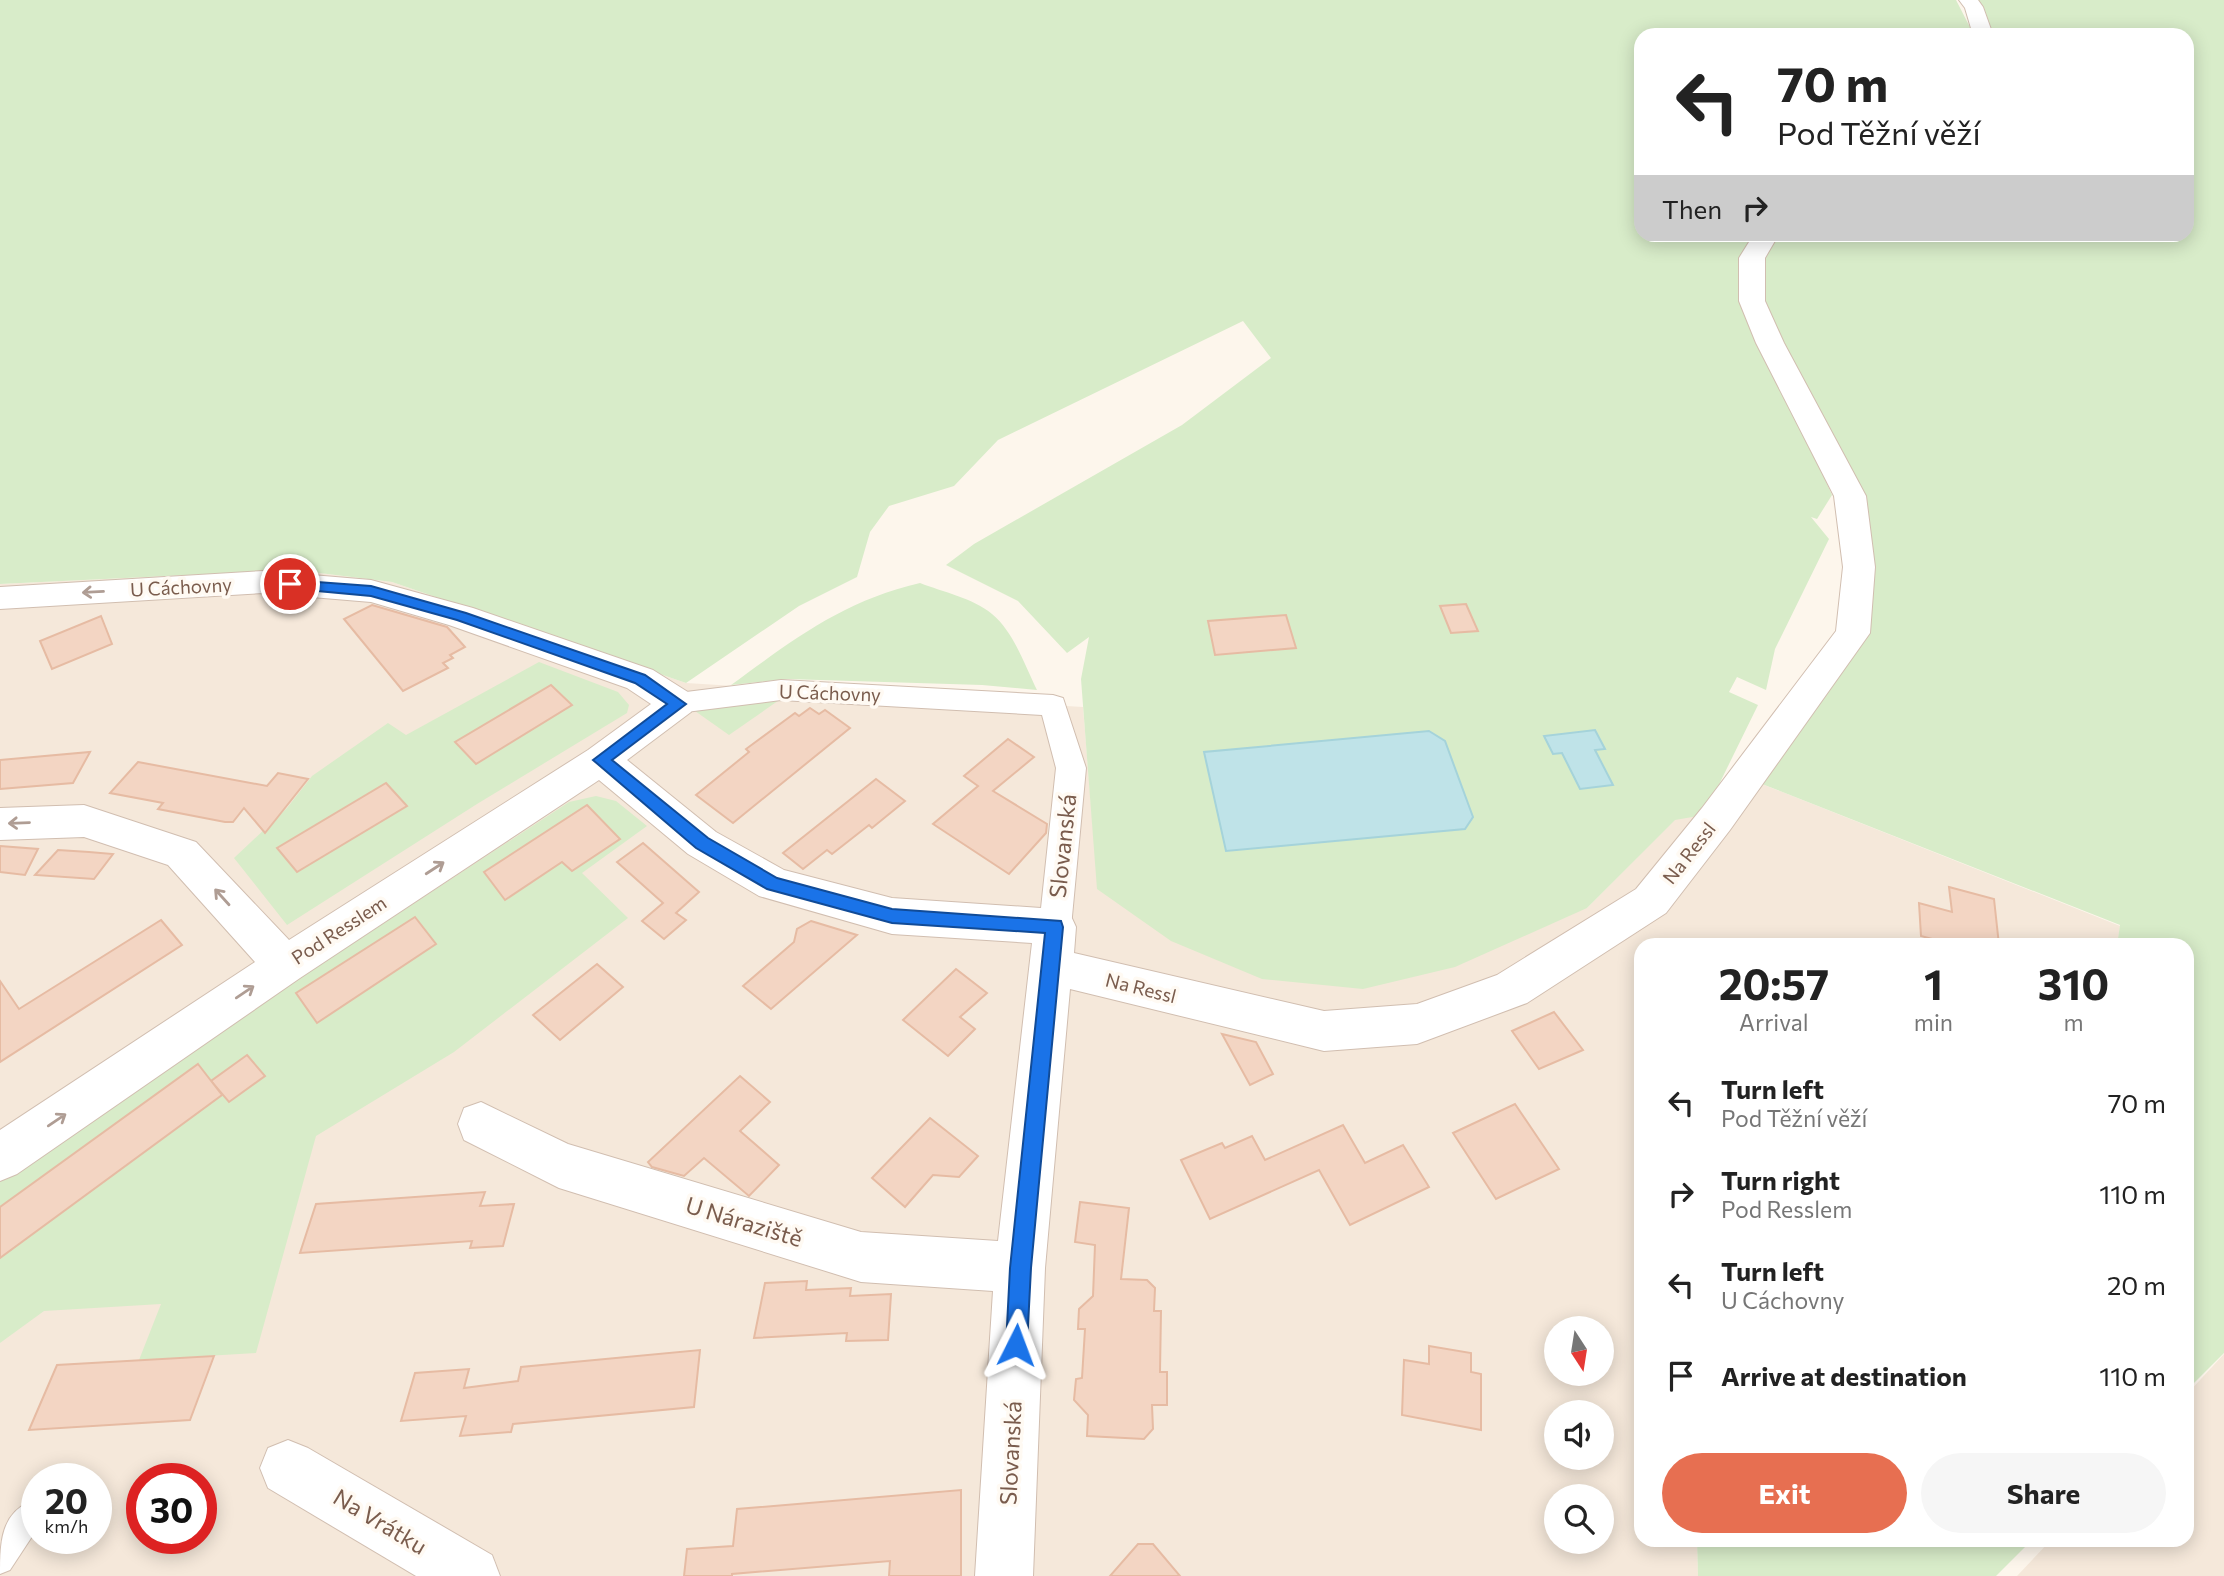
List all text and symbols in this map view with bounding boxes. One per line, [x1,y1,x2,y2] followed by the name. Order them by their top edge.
[1777,52,1888,112] text: 70 m
[1662,56,1753,147] icon: left
[1777,112,1981,152] text: Pod Těžní věží
[1736,189,1774,227] icon: right
[1662,193,1722,224] text: Then
[260,554,320,614] pin
[271,565,309,603] icon: arrive
[129,572,233,601] street label: U Cáchovny
[82,586,105,599] one-way arrow
[779,679,882,706] street label: U Cáchovny
[1043,793,1081,899] street label: Slovanská
[8,817,31,830] one-way arrow
[1657,817,1720,888] street label: Na Ressl
[425,860,445,874] one-way arrow
[214,889,231,906] one-way arrow
[287,890,390,969] street label: Pod Resslem
[1719,957,1829,1009] text: 20:57
[1924,957,1943,1009] text: 1
[2038,957,2109,1009] text: 310
[1103,968,1179,1007] street label: Na Ressl
[235,985,254,999] one-way arrow
[1739,1008,1809,1036] text: Arrival
[1914,1008,1953,1036] text: min
[2063,1008,2084,1036] text: m
[1721,1073,1824,1104] text: Turn left
[1662,1084,1700,1122] icon: left
[2108,1087,2166,1118] text: 70 m
[1721,1104,1867,1132] text: Pod Těžní věží
[46,1113,66,1127] one-way arrow
[1721,1164,1840,1195] text: Turn right
[1662,1175,1700,1213] icon: right
[2099,1178,2166,1209] text: 110 m
[683,1190,806,1252] street label: U Náraziště
[1721,1195,1852,1223] text: Pod Resslem
[1721,1255,1824,1286] text: Turn left
[1662,1266,1700,1304] icon: left
[2107,1269,2166,1300] text: 20 m
[1721,1286,1844,1314] text: U Cáchovny
[979,1308,1053,1382] position arrow
[1544,1316,1614,1386] north arrow
[1544,1316,1614,1554] map controls
[1662,1357,1700,1395] icon: arrive
[1721,1360,1967,1391] text: Arrive at destination
[2099,1360,2166,1391] text: 110 m
[993,1400,1027,1506] street label: Slovanská
[1544,1400,1614,1470] button: sound
[1662,1453,1907,1533] button: Exit
[1921,1453,2166,1533] button: Share
[126,1463,217,1554] speed limit sign: 30
[45,1478,88,1521] text: 20
[329,1482,432,1560] street label: Na Vrátku
[1544,1484,1614,1554] button: search
[45,1515,88,1537] text: km/h

